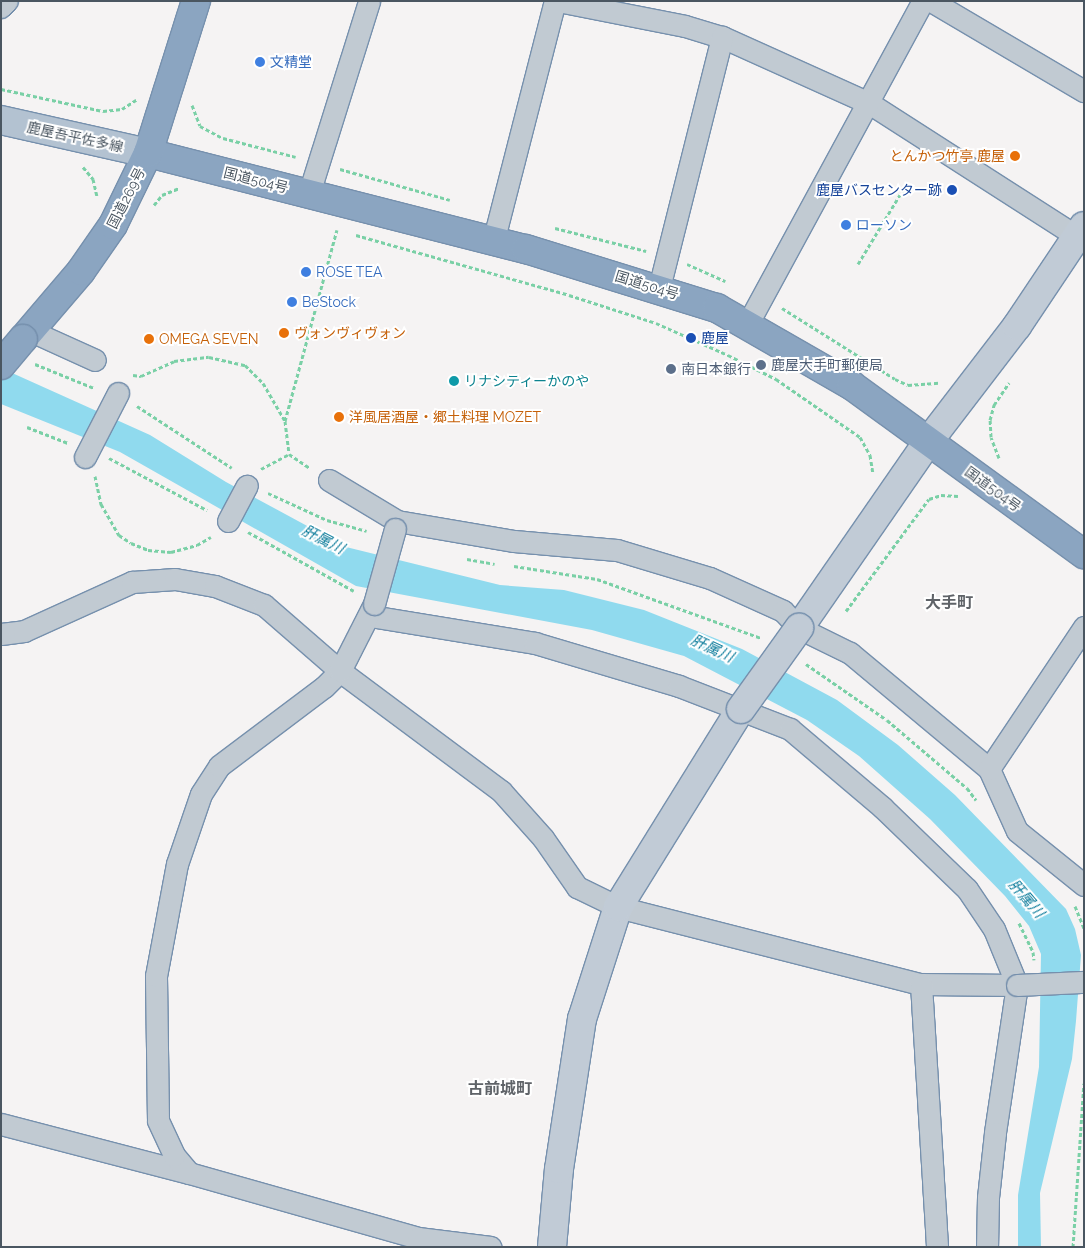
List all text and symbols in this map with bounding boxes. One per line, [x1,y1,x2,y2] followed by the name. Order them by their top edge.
[270,54,312,70] place label: 文精堂
[254,56,266,68] marker: 文精堂
[25,119,125,155] street label: 鹿屋吾平佐多線
[889,148,1005,164] place label: とんかつ竹亭 鹿屋
[1009,150,1021,162] marker: とんかつ竹亭 鹿屋
[222,164,290,196] street label: 国道504号
[104,165,148,231] street label: 国道269号
[816,182,942,198] place label: 鹿屋バスセンター跡
[946,184,958,196] marker: 鹿屋バスセンター跡
[856,217,912,233] place label: ローソン
[840,219,852,231] marker: ローソン
[316,264,383,280] place label: ROSE TEA
[300,266,312,278] marker: ROSE TEA
[613,267,681,303] street label: 国道504号
[302,294,356,310] place label: BeStock
[286,296,298,308] marker: BeStock
[294,325,406,341] place label: ヴォンヴィヴォン
[278,327,290,339] marker: ヴォンヴィヴォン
[701,330,729,346] place label: 鹿屋
[159,331,259,347] place label: OMEGA SEVEN
[685,332,697,344] marker: 鹿屋
[143,333,155,345] marker: OMEGA SEVEN
[771,357,883,373] place label: 鹿屋大手町郵便局
[755,359,767,371] marker: 鹿屋大手町郵便局
[681,361,751,377] place label: 南日本銀行
[665,363,677,375] marker: 南日本銀行
[464,373,590,389] place label: リナシティーかのや
[448,375,460,387] marker: リナシティーかのや
[349,409,541,425] place label: 洋風居酒屋・郷土料理 MOZET
[333,411,345,423] marker: 洋風居酒屋・郷土料理 MOZET
[961,463,1025,515] street label: 国道504号
[299,522,347,558] water label: 肝属川
[925,593,973,613] district label: 大手町
[688,631,736,667] water label: 肝属川
[1004,876,1048,922] water label: 肝属川
[468,1079,532,1099] district label: 古前城町

